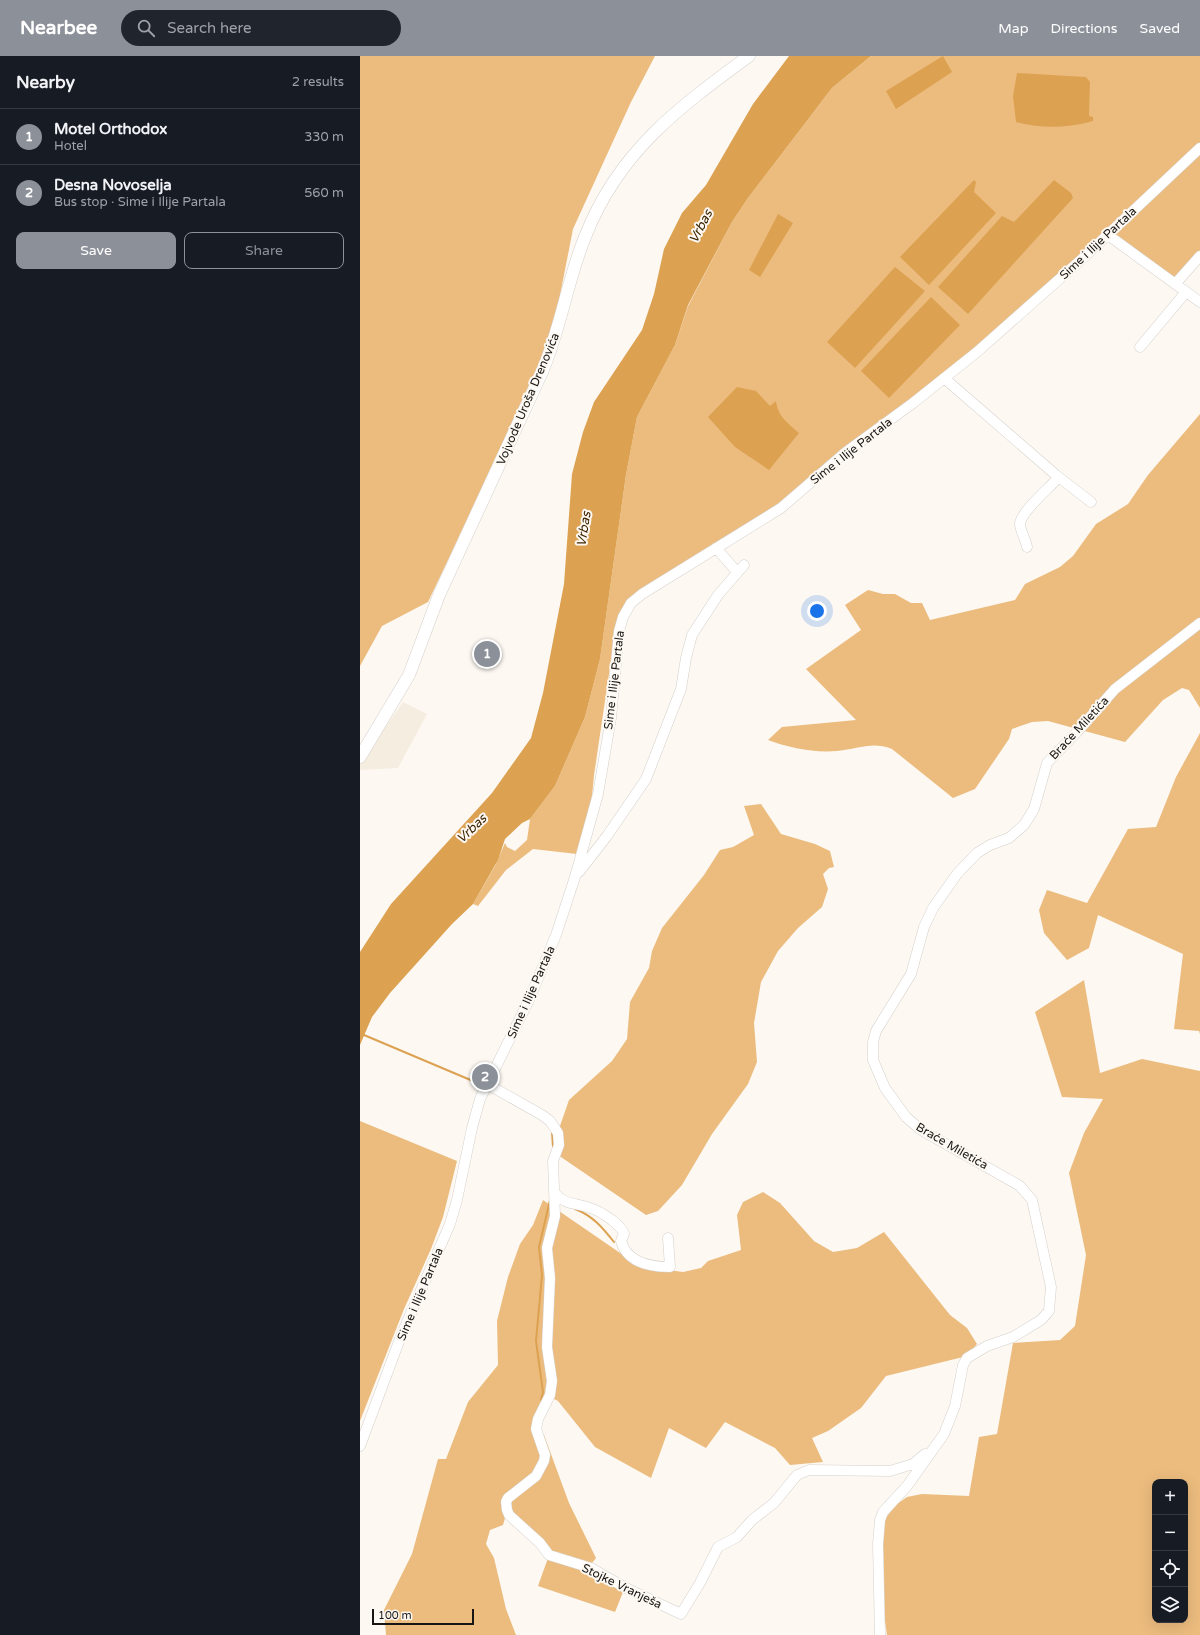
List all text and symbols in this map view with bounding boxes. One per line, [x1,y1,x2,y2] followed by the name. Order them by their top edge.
[121,10,401,46] search box
[20,17,97,39] text: Nearbee
[135,17,157,39] icon: search
[167,19,252,37] text: Search here
[998,20,1029,37] text: Map
[1051,20,1118,37] text: Directions
[1140,20,1180,37] text: Saved
[16,72,75,93] text: Nearby
[292,74,344,90] text: 2 results
[54,120,167,138] text: Motel Orthodox
[25,129,33,145] text: 1
[304,129,344,145] text: 330 m
[54,138,87,154] text: Hotel
[54,176,172,194] text: Desna Novoselja
[25,185,33,201] text: 2
[304,185,344,201] text: 560 m
[54,194,226,210] text: Bus stop · Sime i Ilije Partala
[1057,204,1139,282] street label: Sime i Ilije Partala
[686,207,717,246] water label: Vrbas
[16,232,176,269] button: Save
[184,232,344,269] button: Share
[494,331,562,467] street label: Vojvode Uroša Drenovića
[807,415,895,487] street label: Sime i Ilije Partala
[573,510,595,548] water label: Vrbas
[807,601,827,621] your location
[601,630,627,730] street label: Sime i Ilije Partala
[474,639,500,669] pin: 1
[1046,694,1112,762] street label: Braće Miletića
[453,810,490,847] water label: Vrbas
[504,944,558,1040] street label: Sime i Ilije Partala
[472,1062,498,1092] pin: 2
[914,1120,990,1172] street label: Braće Miletića
[394,1245,446,1343] street label: Sime i Ilije Partala
[1152,1479,1188,1623] map controls
[1152,1479,1188,1515] button: +
[1152,1515,1188,1551] button: −
[1152,1551,1188,1587] button: locate
[580,1561,664,1611] street label: Stojke Vranješa
[1152,1587,1188,1623] button: layers
[372,1607,474,1626] scale bar
[378,1609,412,1622] text: 100 m

